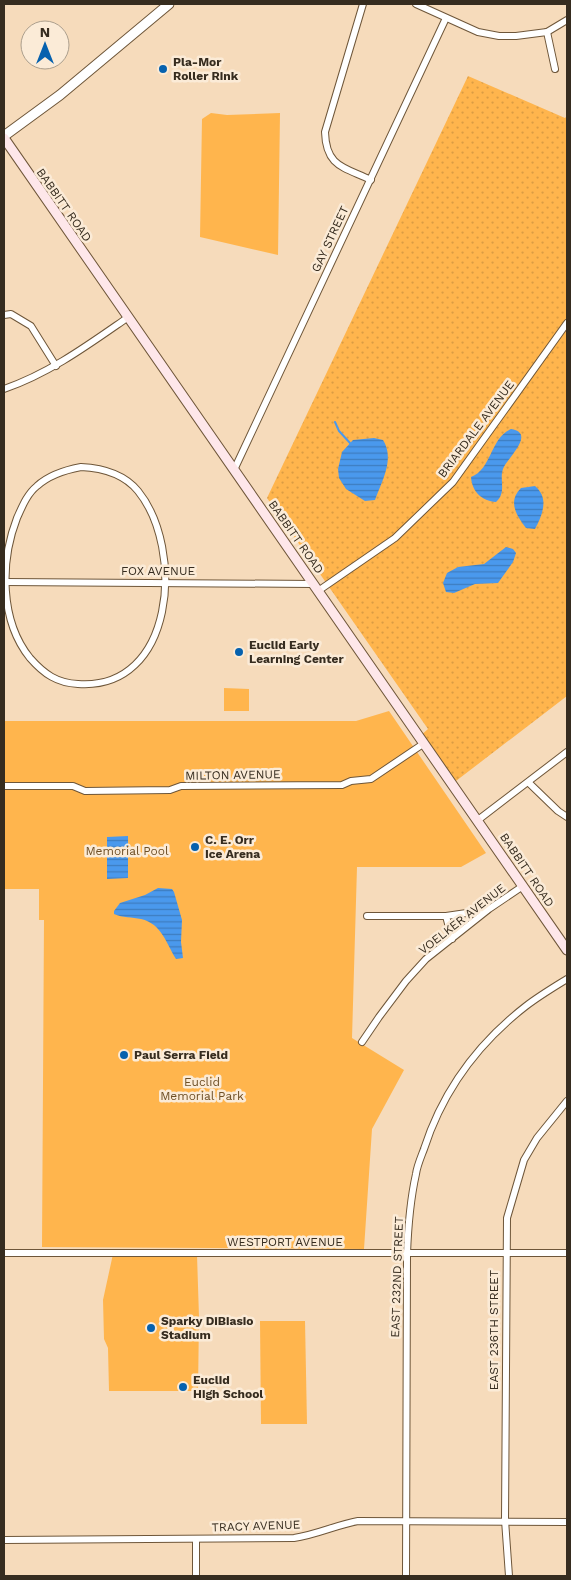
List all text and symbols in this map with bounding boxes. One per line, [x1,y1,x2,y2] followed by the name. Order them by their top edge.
[20,20,70,70] north arrow
[40,24,50,40] text: N
[173,55,239,83] place label: Pla-Mor Roller Rink
[157,63,169,75] marker: Pla-Mor Roller Rink
[34,166,94,244] street label: BABBITT ROAD
[309,204,351,274] street label: GAY STREET
[435,378,517,480] street label: BRIARDALE AVENUE
[266,498,326,576] street label: BABBITT ROAD
[121,564,195,578] street label: FOX AVENUE
[249,638,344,666] place label: Euclid Early Learning Center
[233,646,245,658] marker: Euclid Early Learning Center
[185,767,281,783] street label: MILTON AVENUE
[497,830,557,910] street label: BABBITT ROAD
[205,833,260,861] place label: C. E. Orr Ice Arena
[189,841,201,853] marker: C. E. Orr Ice Arena
[85,844,169,858] park label: Memorial Pool
[416,881,508,957] street label: VOELKER AVENUE
[134,1048,228,1062] place label: Paul Serra Field
[118,1049,130,1061] marker: Paul Serra Field
[160,1075,244,1103] park label: Euclid Memorial Park
[388,1216,406,1338] street label: EAST 232ND STREET
[227,1235,343,1249] street label: WESTPORT AVENUE
[487,1270,501,1390] street label: EAST 236TH STREET
[161,1314,254,1342] place label: Sparky DiBiasio Stadium
[145,1322,157,1334] marker: Sparky DiBiasio Stadium
[193,1373,263,1401] place label: Euclid High School
[177,1381,189,1393] marker: Euclid High School
[211,1517,301,1535] street label: TRACY AVENUE

